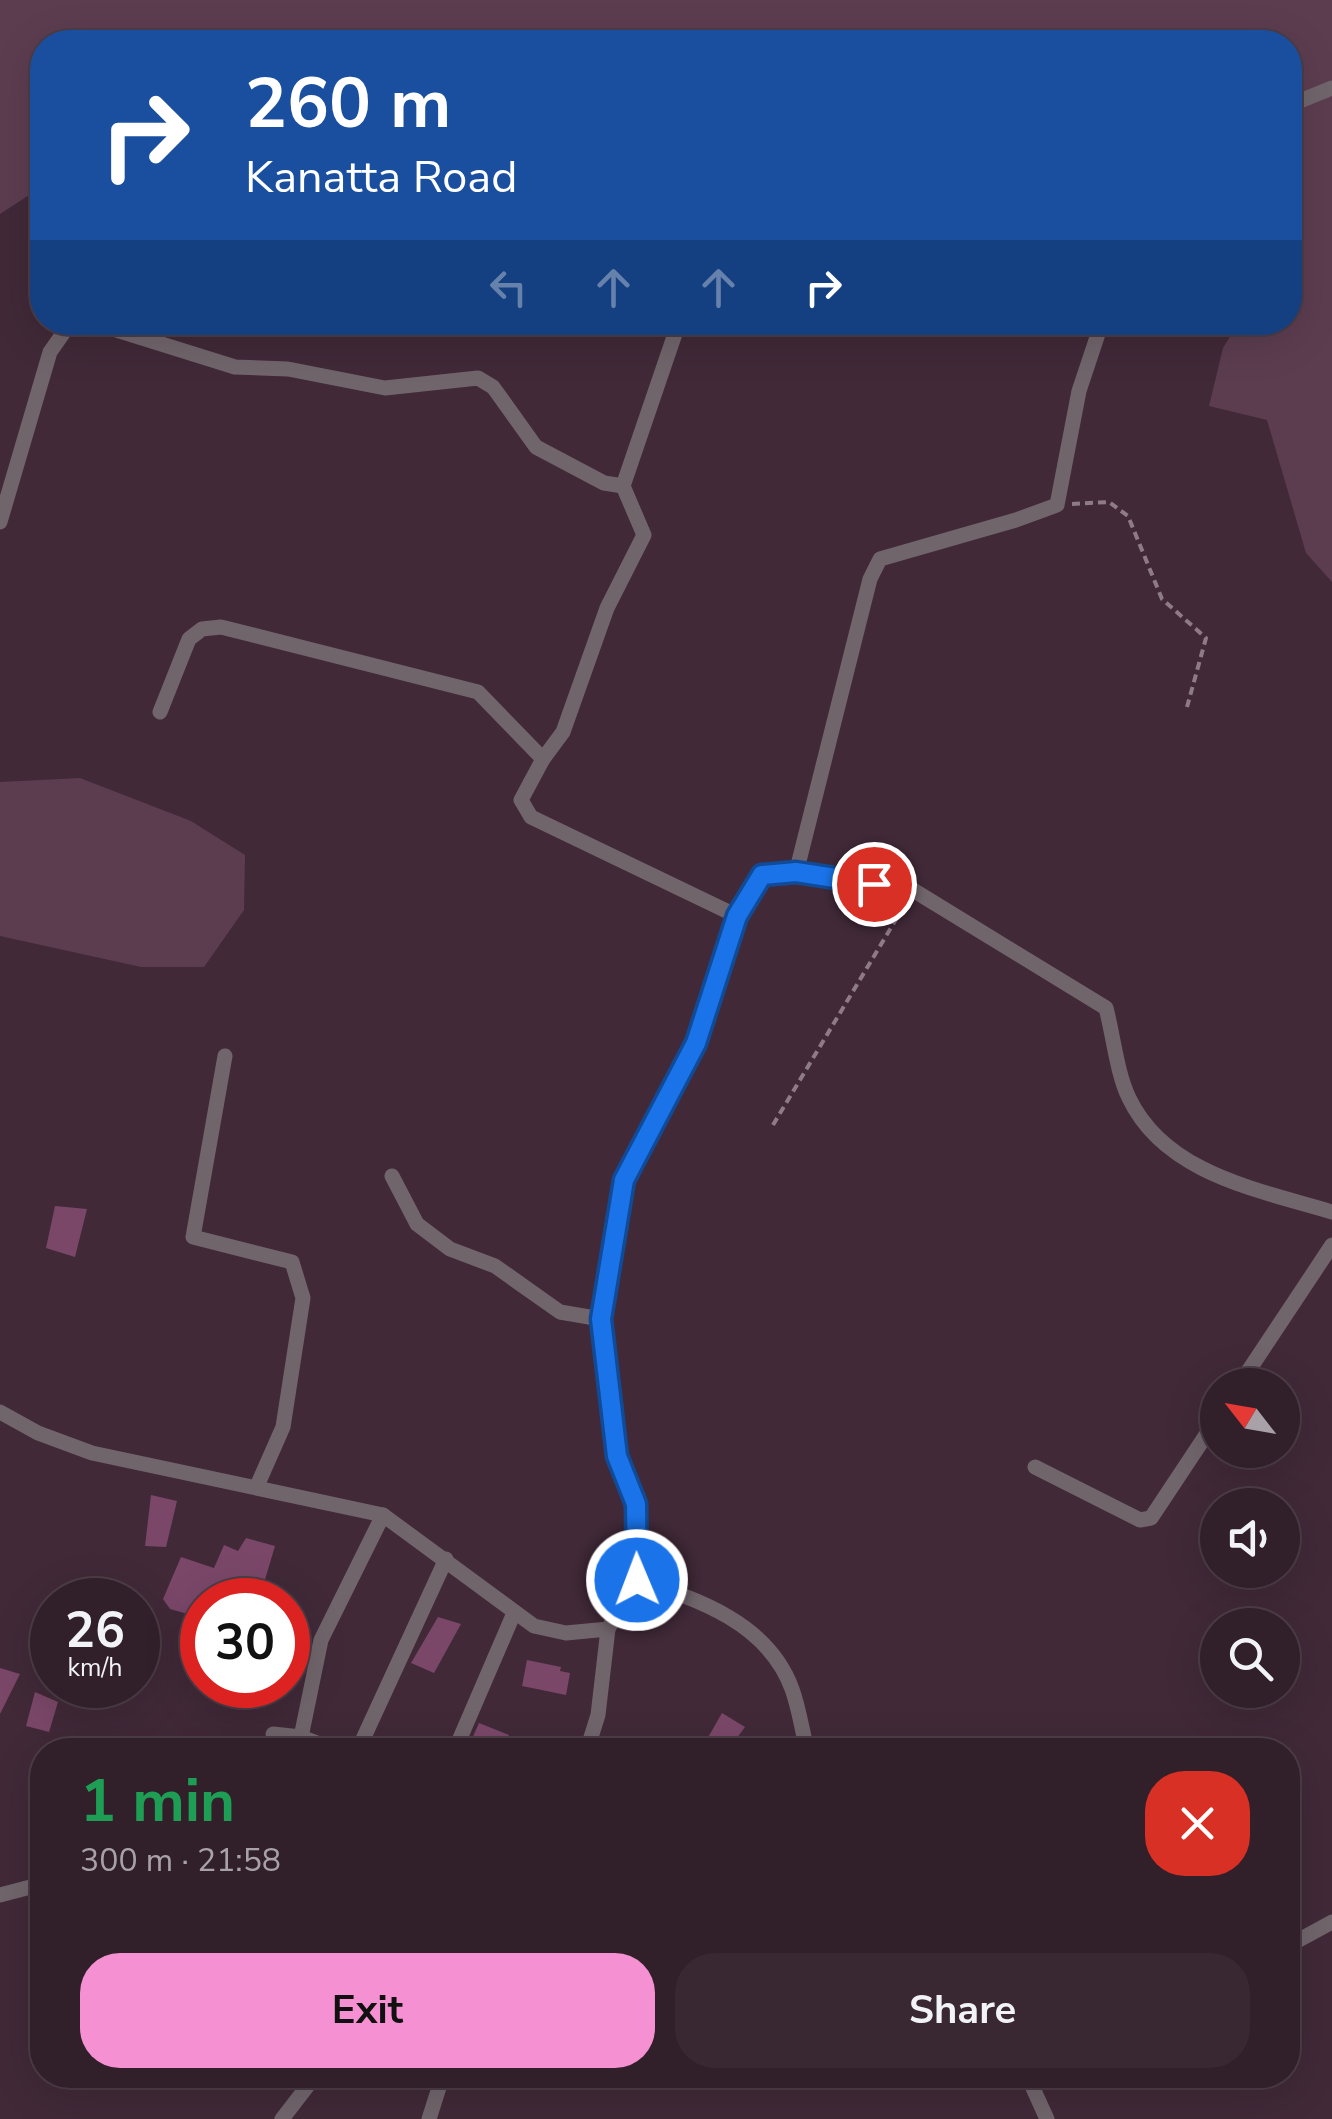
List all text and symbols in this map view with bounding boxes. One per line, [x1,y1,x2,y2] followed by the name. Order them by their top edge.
[245,56,451,152] text: 260 m
[80,70,210,200] icon: right
[245,147,517,208] text: Kanatta Road
[481,260,536,315] icon: left
[586,260,641,315] icon: ahead
[691,260,746,315] icon: ahead
[796,260,851,315] icon: right
[832,842,917,927] pin
[847,857,902,912] icon: arrive
[1200,1368,1300,1468] north arrow
[1200,1368,1300,1708] map controls
[1200,1488,1300,1588] button: sound
[585,1528,689,1632] position arrow
[180,1578,310,1708] speed limit sign: 30
[65,1596,125,1665] text: 26
[1200,1608,1300,1708] button: search
[67,1651,123,1685] text: km/h
[80,1760,235,1842] text: 1 min
[1145,1771,1250,1876] button: close
[80,1839,281,1882] text: 300 m · 21:58
[80,1953,655,2068] button: Exit
[675,1953,1250,2068] button: Share

